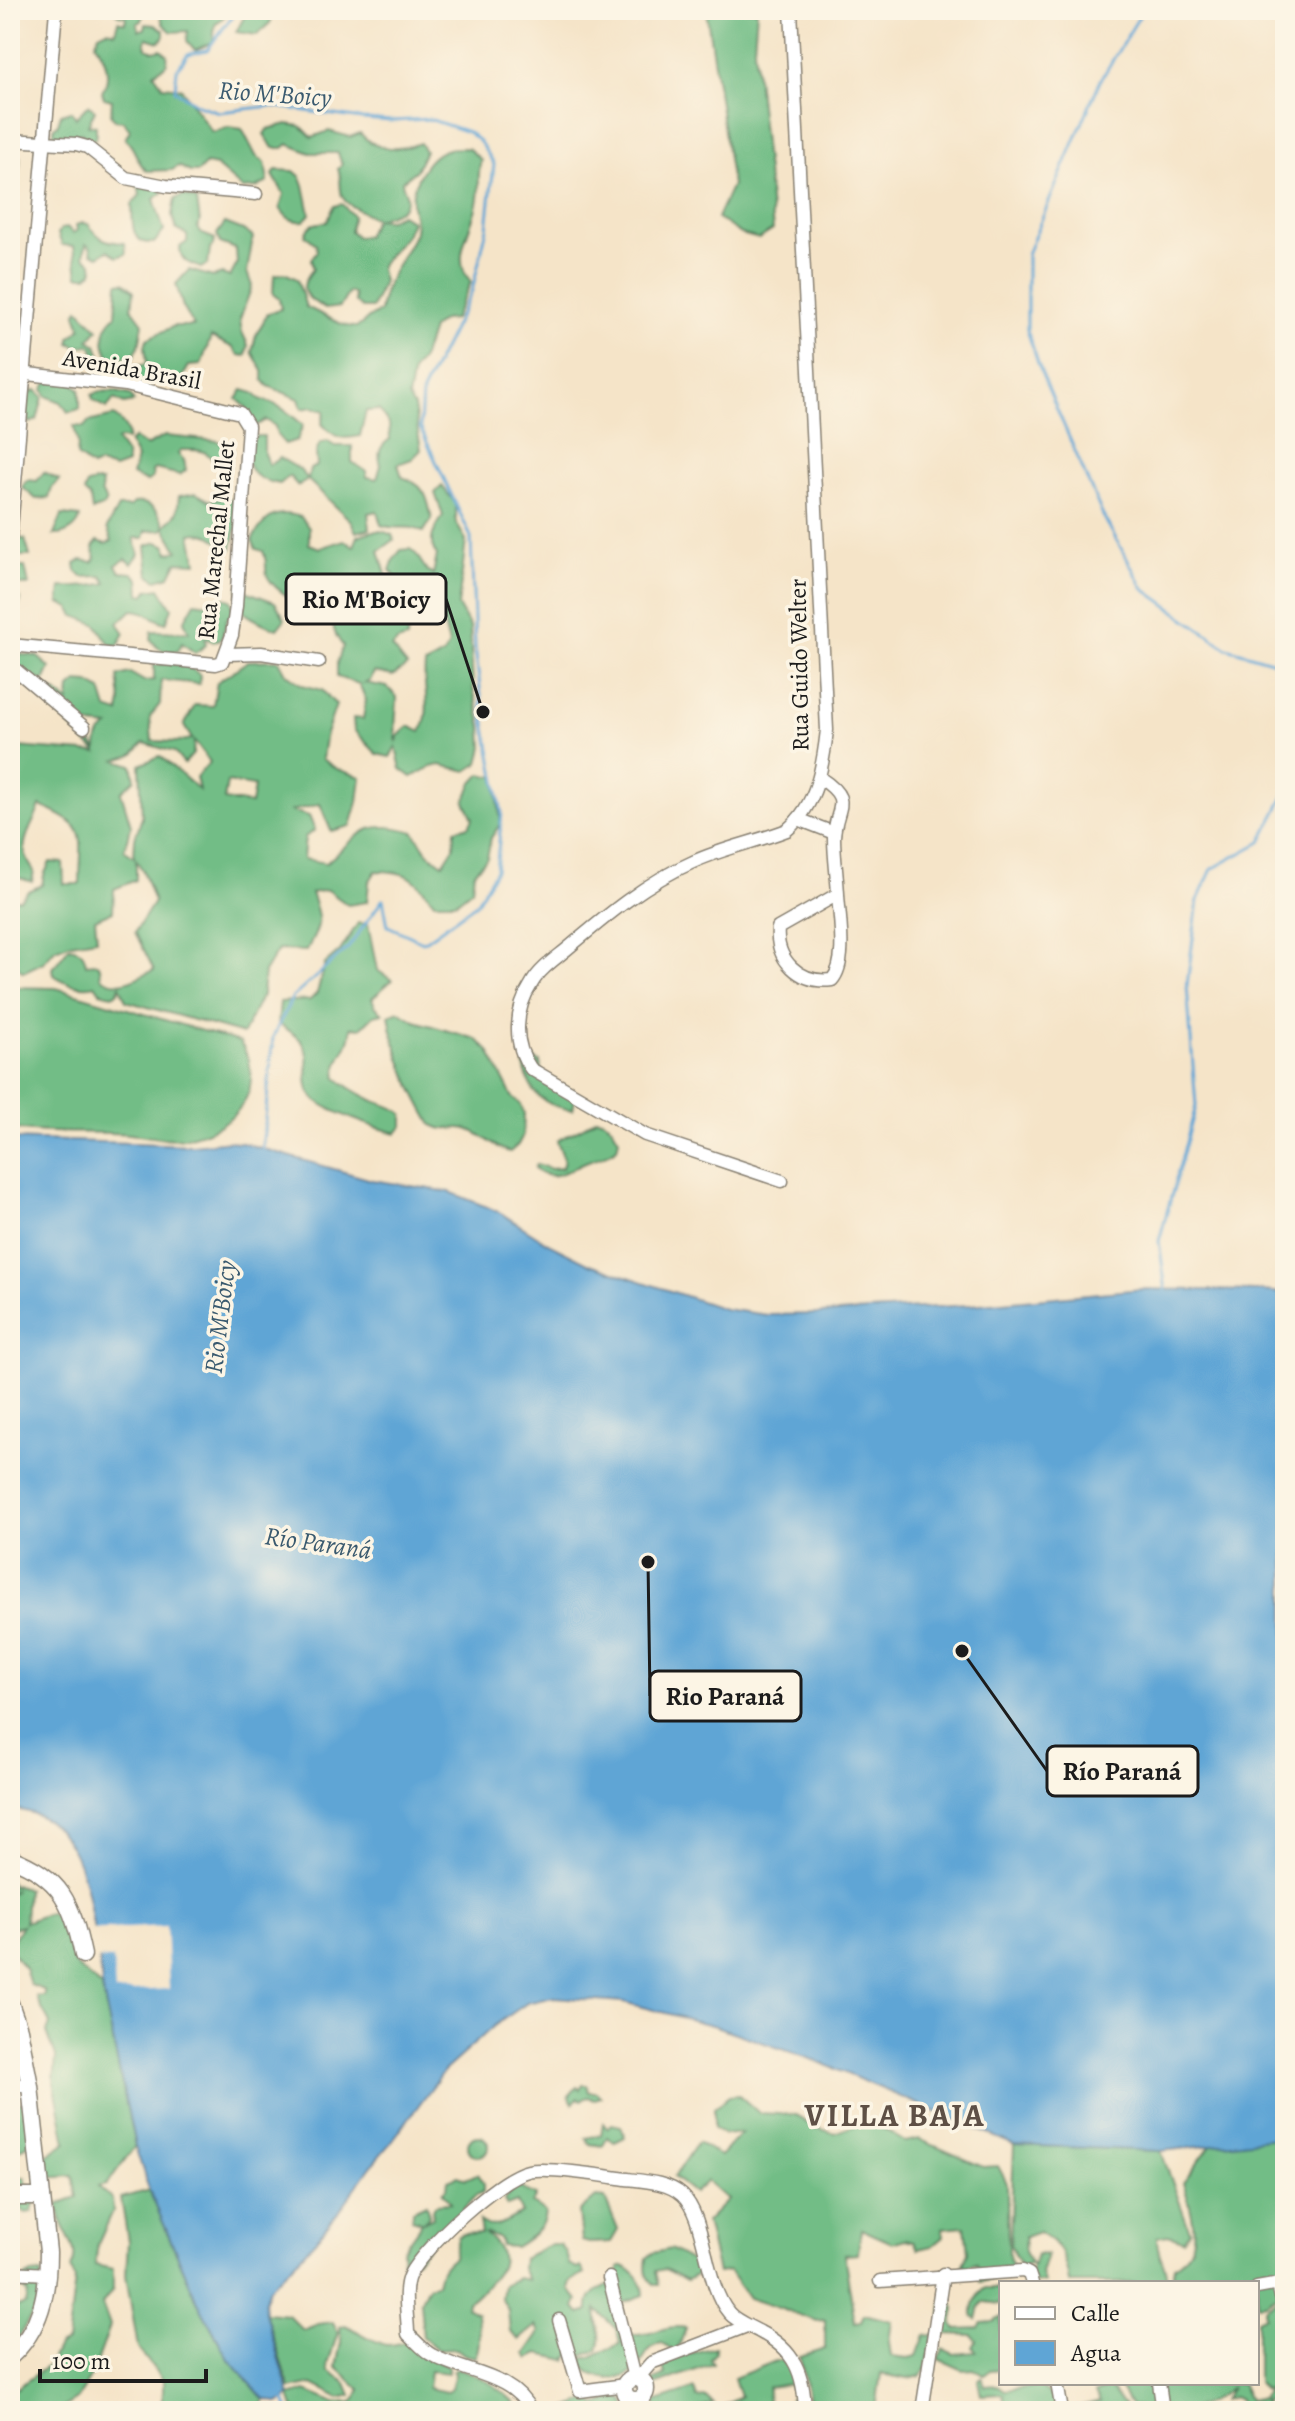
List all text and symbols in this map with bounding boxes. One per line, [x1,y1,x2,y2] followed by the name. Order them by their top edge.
[217,73,333,115] water label: Rio M'Boicy
[59,341,204,397] street label: Avenida Brasil
[190,439,242,641] street label: Rua Marechal Mallet
[286,574,446,624] callout: Rio M'Boicy
[781,578,817,752] street label: Rua Guido Welter
[302,582,431,617] text: Rio M'Boicy
[196,1258,244,1376] water label: Rio M'Boicy
[262,1518,374,1568] water label: Río Paraná
[650,1671,801,1721] callout: Rio Paraná
[665,1679,785,1714] text: Rio Paraná
[1047,1746,1198,1796] callout: Río Paraná
[1062,1754,1182,1789] text: Río Paraná
[804,2093,985,2137] district label: VILLA BAJA
[999,2281,1259,2385] legend
[1071,2297,1120,2329] text: Calle
[40,2333,206,2383] scale bar
[1070,2337,1122,2369] text: Agua
[52,2345,111,2377] text: 100 m

